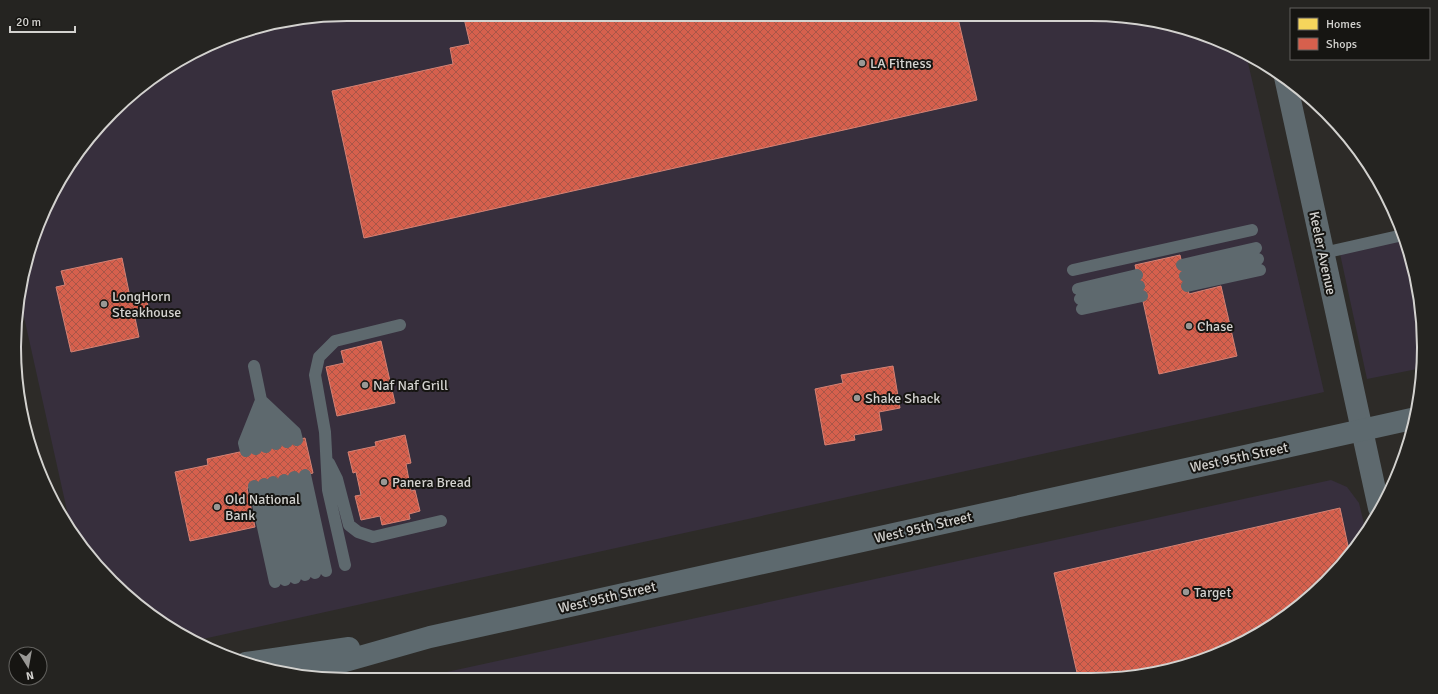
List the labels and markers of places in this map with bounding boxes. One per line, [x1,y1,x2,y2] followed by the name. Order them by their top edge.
[870,55,932,72] place label: LA Fitness
[857,58,867,68] marker: LA Fitness
[112,288,181,321] place label: LongHorn Steakhouse
[99,299,109,309] marker: LongHorn Steakhouse
[1197,318,1233,335] place label: Chase
[1184,321,1194,331] marker: Chase
[373,377,448,394] place label: Naf Naf Grill
[360,380,370,390] marker: Naf Naf Grill
[865,390,940,407] place label: Shake Shack
[852,393,862,403] marker: Shake Shack
[392,474,471,491] place label: Panera Bread
[379,477,389,487] marker: Panera Bread
[225,491,300,524] place label: Old National Bank
[212,502,222,512] marker: Old National Bank
[1194,584,1231,601] place label: Target
[1181,587,1191,597] marker: Target

